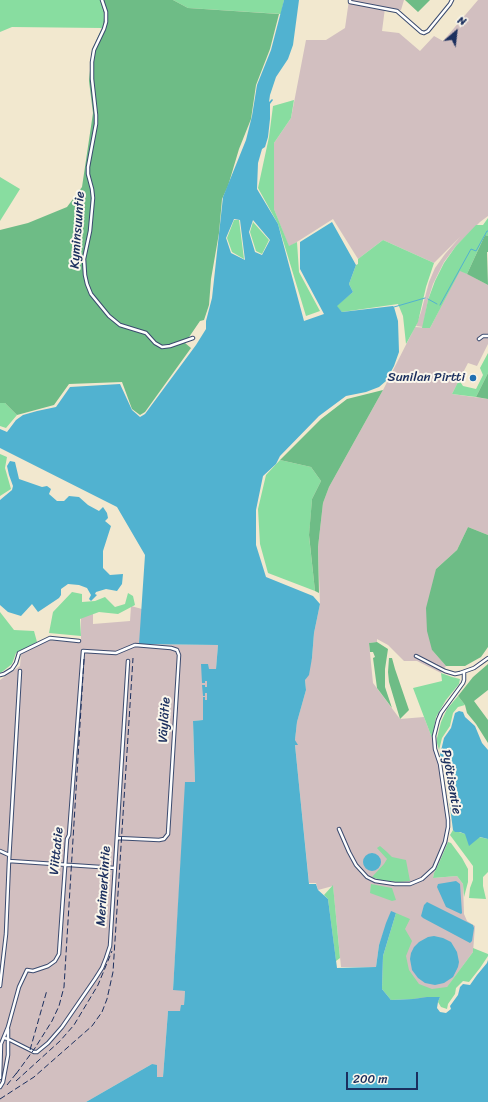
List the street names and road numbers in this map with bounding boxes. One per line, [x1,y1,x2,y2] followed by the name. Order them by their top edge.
[68,191,88,269] street label: Kyminsuuntie
[156,697,174,743] street label: Väylätie
[438,748,464,816] street label: Pyötisentie
[47,826,67,876] street label: Viittatie
[93,845,115,927] street label: Merimerkintie

